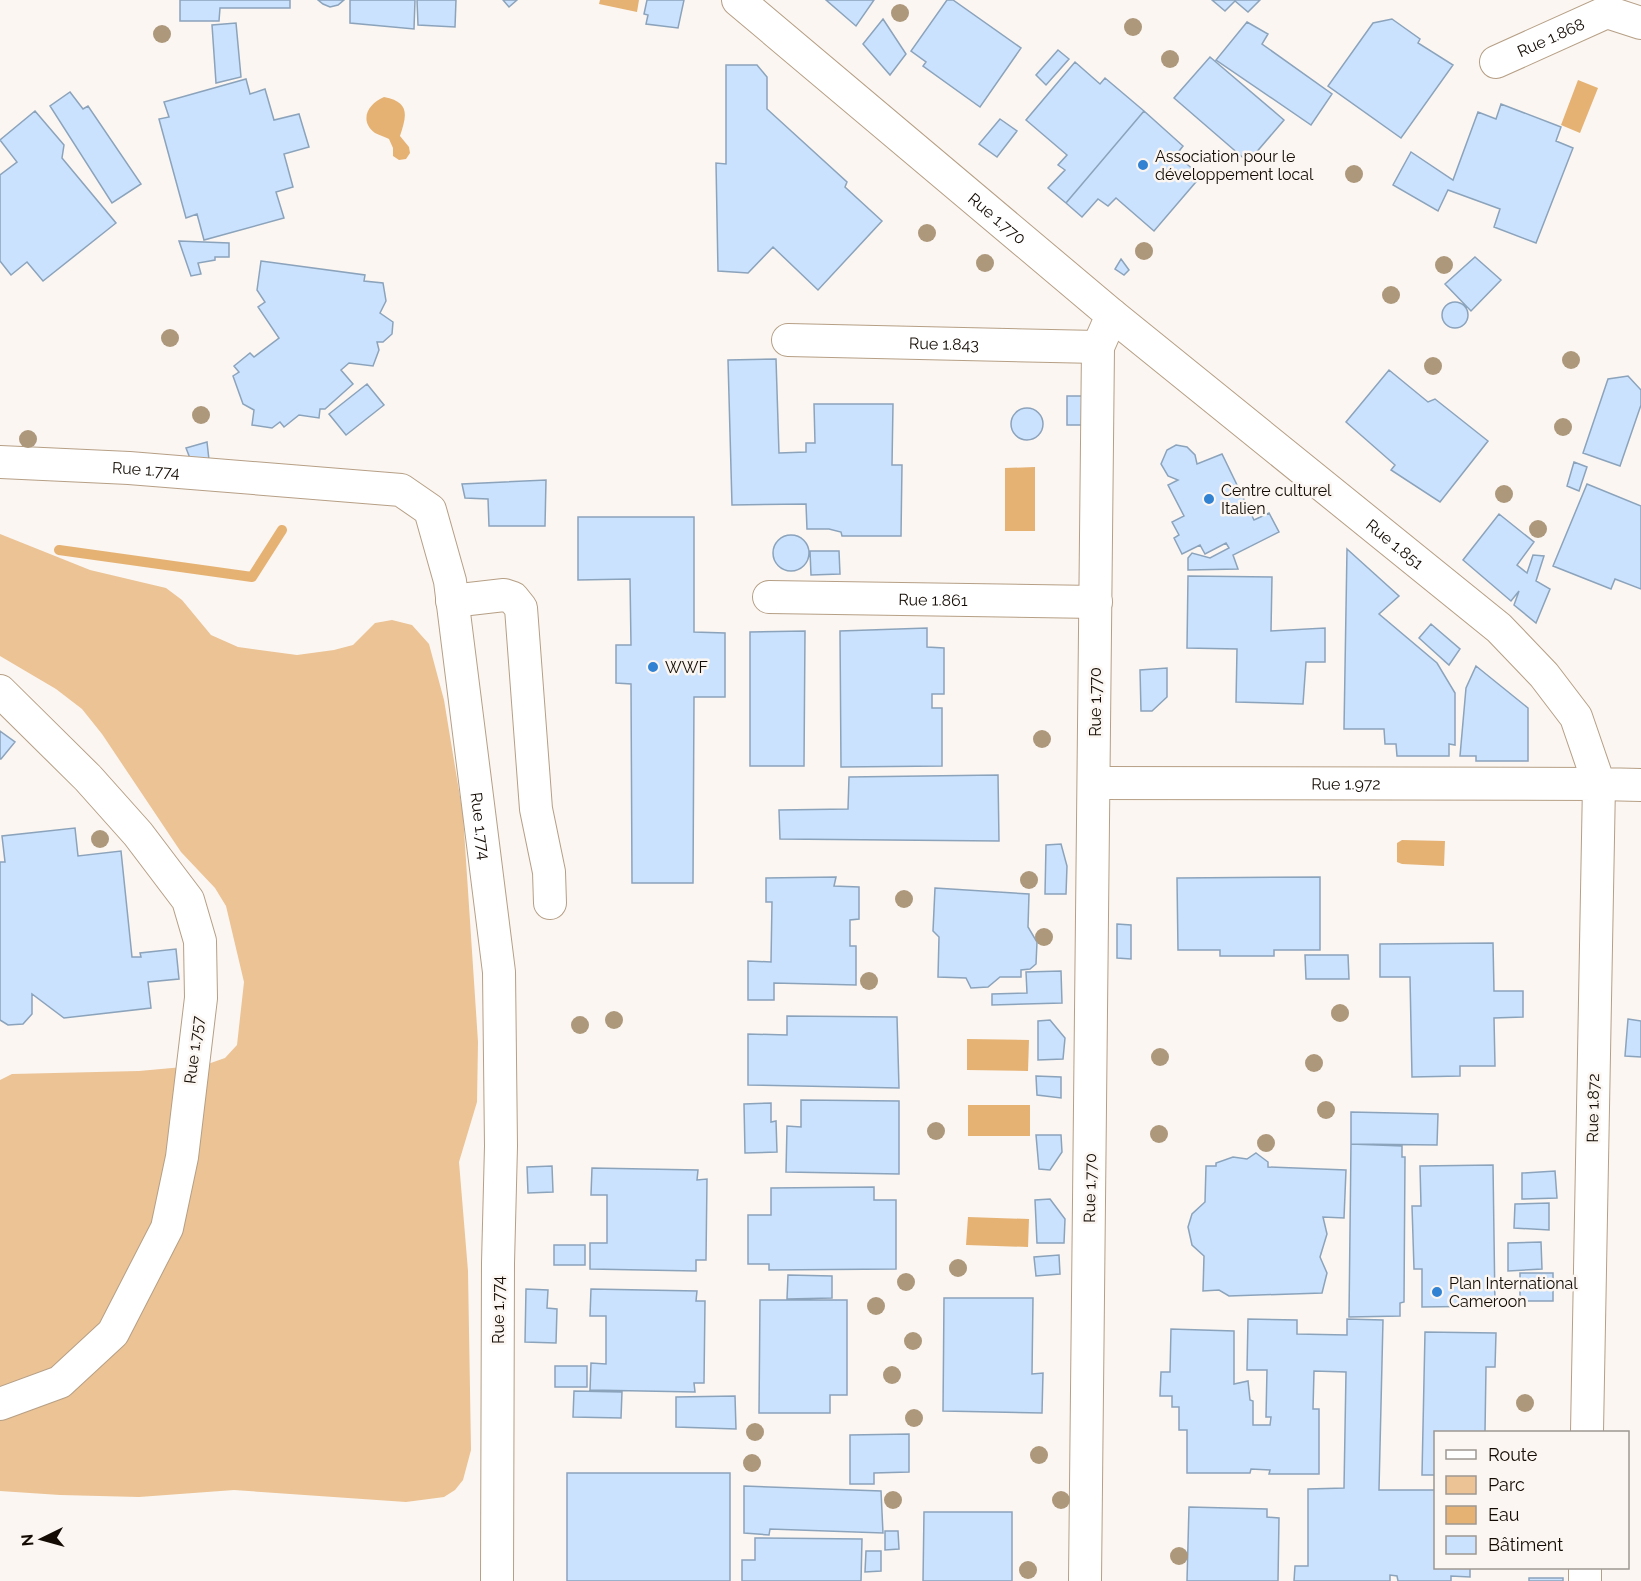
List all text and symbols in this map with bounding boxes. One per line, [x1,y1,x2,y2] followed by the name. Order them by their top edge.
[1514,14,1587,61] street label: Rue 1.868
[1155,147,1314,184] place label: Association pour le développement local
[1136,158,1150,172] marker: Association pour le développement local
[965,189,1030,248] street label: Rue 1.770
[909,333,979,354] street label: Rue 1.843
[111,458,181,482] street label: Rue 1.774
[1221,481,1332,518] place label: Centre culturel Italien
[1202,492,1216,506] marker: Centre culturel Italien
[1362,515,1428,573] street label: Rue 1.851
[898,589,968,610] street label: Rue 1.861
[665,658,708,677] place label: WWF
[646,660,660,674] marker: WWF
[1086,667,1105,737] street label: Rue 1.770
[1311,774,1381,793] street label: Rue 1.972
[467,791,494,861] street label: Rue 1.774
[180,1015,208,1085] street label: Rue 1.757
[1583,1073,1603,1143] street label: Rue 1.872
[1080,1153,1100,1223] street label: Rue 1.770
[1449,1274,1578,1311] place label: Plan International Cameroon
[489,1276,508,1344] street label: Rue 1.774
[1430,1285,1444,1299] marker: Plan International Cameroon
[1434,1431,1629,1569] legend
[1488,1444,1538,1465] text: Route
[1488,1474,1525,1495] text: Parc
[1488,1504,1519,1525] text: Eau
[12,1509,72,1569] north arrow
[18,1533,38,1547] text: N
[1488,1534,1563,1555] text: Bâtiment

